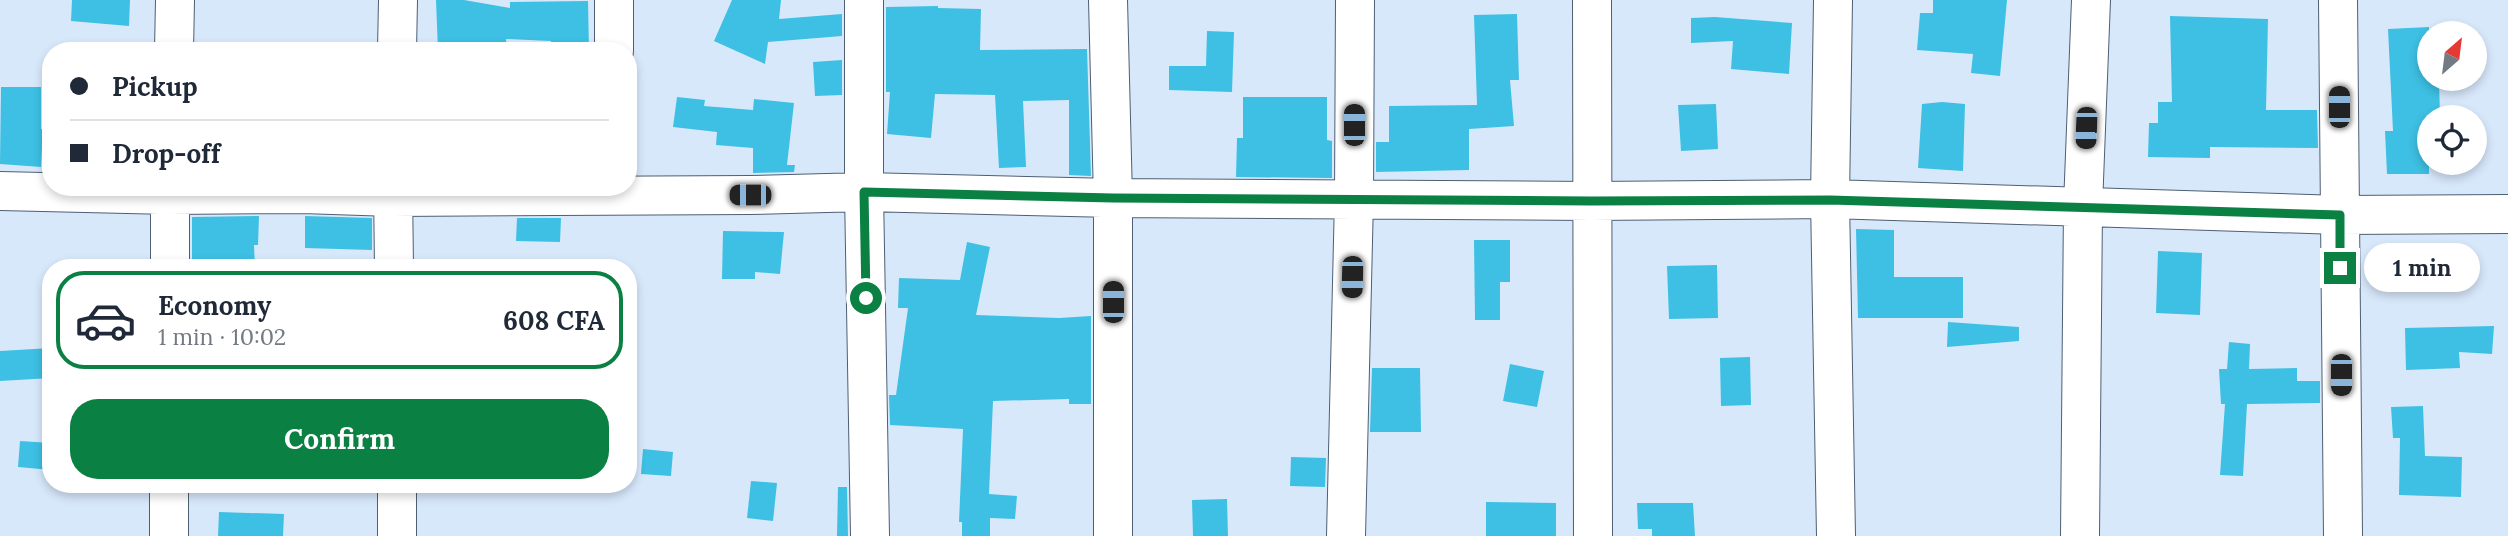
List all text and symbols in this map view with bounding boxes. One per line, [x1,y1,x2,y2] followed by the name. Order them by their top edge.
[2417,21,2487,91] north arrow
[2417,21,2487,175] map controls
[112,70,198,103] text: Pickup
[2329,86,2350,128] car
[1344,104,1365,146] car
[2417,105,2487,175] button: locate
[2075,107,2098,149] car
[112,137,220,170] text: Drop-off
[730,185,772,206] car
[2364,244,2480,292] callout: 1 min
[2324,252,2356,284] route end
[2393,253,2451,282] text: 1 min
[1342,256,1363,298] car
[1103,281,1124,323] car
[850,282,882,314] route start
[74,289,137,352] icon: car
[158,289,271,322] text: Economy
[503,304,605,337] text: 608 CFA
[158,322,286,351] text: 1 min · 10:02
[2331,354,2352,396] car
[70,399,609,479] button: Confirm

